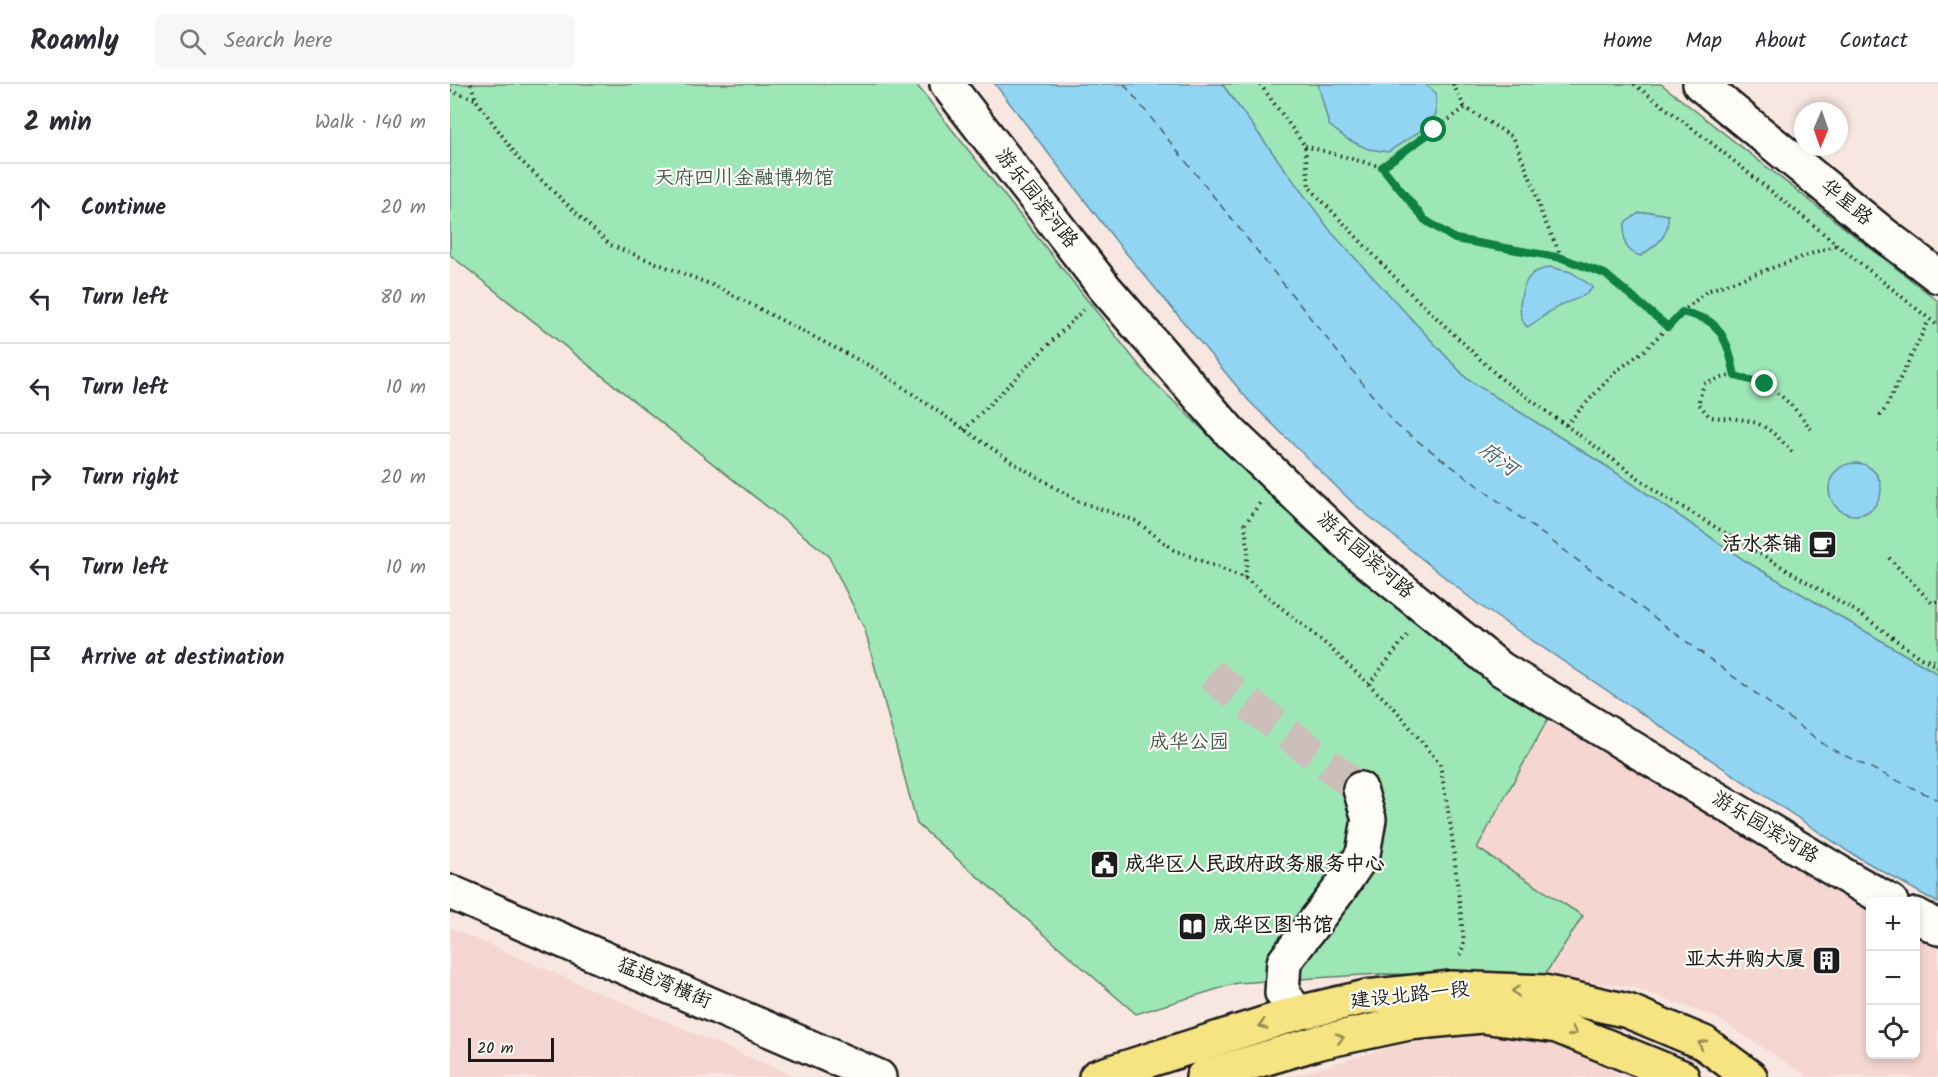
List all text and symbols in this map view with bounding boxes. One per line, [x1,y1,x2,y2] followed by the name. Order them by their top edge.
[155,14,575,68] search box
[30,19,119,64] text: Roamly
[224,24,332,59] text: Search here
[176,25,209,58] icon: search
[1603,25,1652,58] text: Home
[1685,25,1722,58] text: Map
[1755,25,1806,58] text: About
[1839,25,1908,58] text: Contact
[24,102,92,144] text: 2 min
[1794,102,1848,156] north arrow
[315,107,426,139] text: Walk · 140 m
[1420,116,1446,142] route start
[986,142,1086,257] street label: 游乐园滨河路
[654,163,834,195] park label: 天府四川金融博物馆
[1813,172,1880,235] street label: 华星路
[81,191,166,226] text: Continue
[24,192,57,225] icon: ahead
[380,192,426,224] text: 20 m
[81,281,168,316] text: Turn left
[24,282,57,315] icon: left
[380,282,426,314] text: 80 m
[1751,370,1777,396] route end
[81,371,168,406] text: Turn left
[24,372,57,405] icon: left
[386,372,426,404] text: 10 m
[1471,434,1527,487] water label: 府河
[81,461,179,496] text: Turn right
[24,462,57,495] icon: right
[380,462,426,494] text: 20 m
[1309,505,1422,608] street label: 游乐园滨河路
[1722,529,1802,561] place label: 活水茶铺
[1807,529,1839,561] cafe icon: 活水茶铺
[81,551,168,586] text: Turn left
[24,552,57,585] icon: left
[386,552,426,584] text: 10 m
[81,641,284,676] text: Arrive at destination
[24,642,57,675] icon: arrive
[1149,727,1229,759] park label: 成华公园
[1705,783,1826,873] street label: 游乐园滨河路
[1088,849,1120,881] public building icon: 成华区人民政府政务服务中心
[1125,849,1385,881] place label: 成华区人民政府政务服务中心
[1866,897,1920,1059] map controls
[1866,897,1920,951] button: +
[1176,910,1208,942] library icon: 成华区图书馆
[1213,910,1333,942] place label: 成华区图书馆
[1685,944,1805,976] place label: 亚太并购大厦
[1810,944,1842,976] building icon: 亚太并购大厦
[612,950,716,1018] street label: 猛追湾横街
[1866,951,1920,1005] button: −
[1349,974,1471,1018] street label: 建设北路一段
[1512,984,1521,997] one-way arrow
[1866,1005,1920,1059] button: locate
[1258,1018,1269,1030] one-way arrow
[1567,1025,1578,1037] one-way arrow
[1335,1032,1345,1045] one-way arrow
[468,1035,554,1062] scale bar
[477,1036,513,1061] text: 20 m
[1698,1040,1708,1051] one-way arrow

